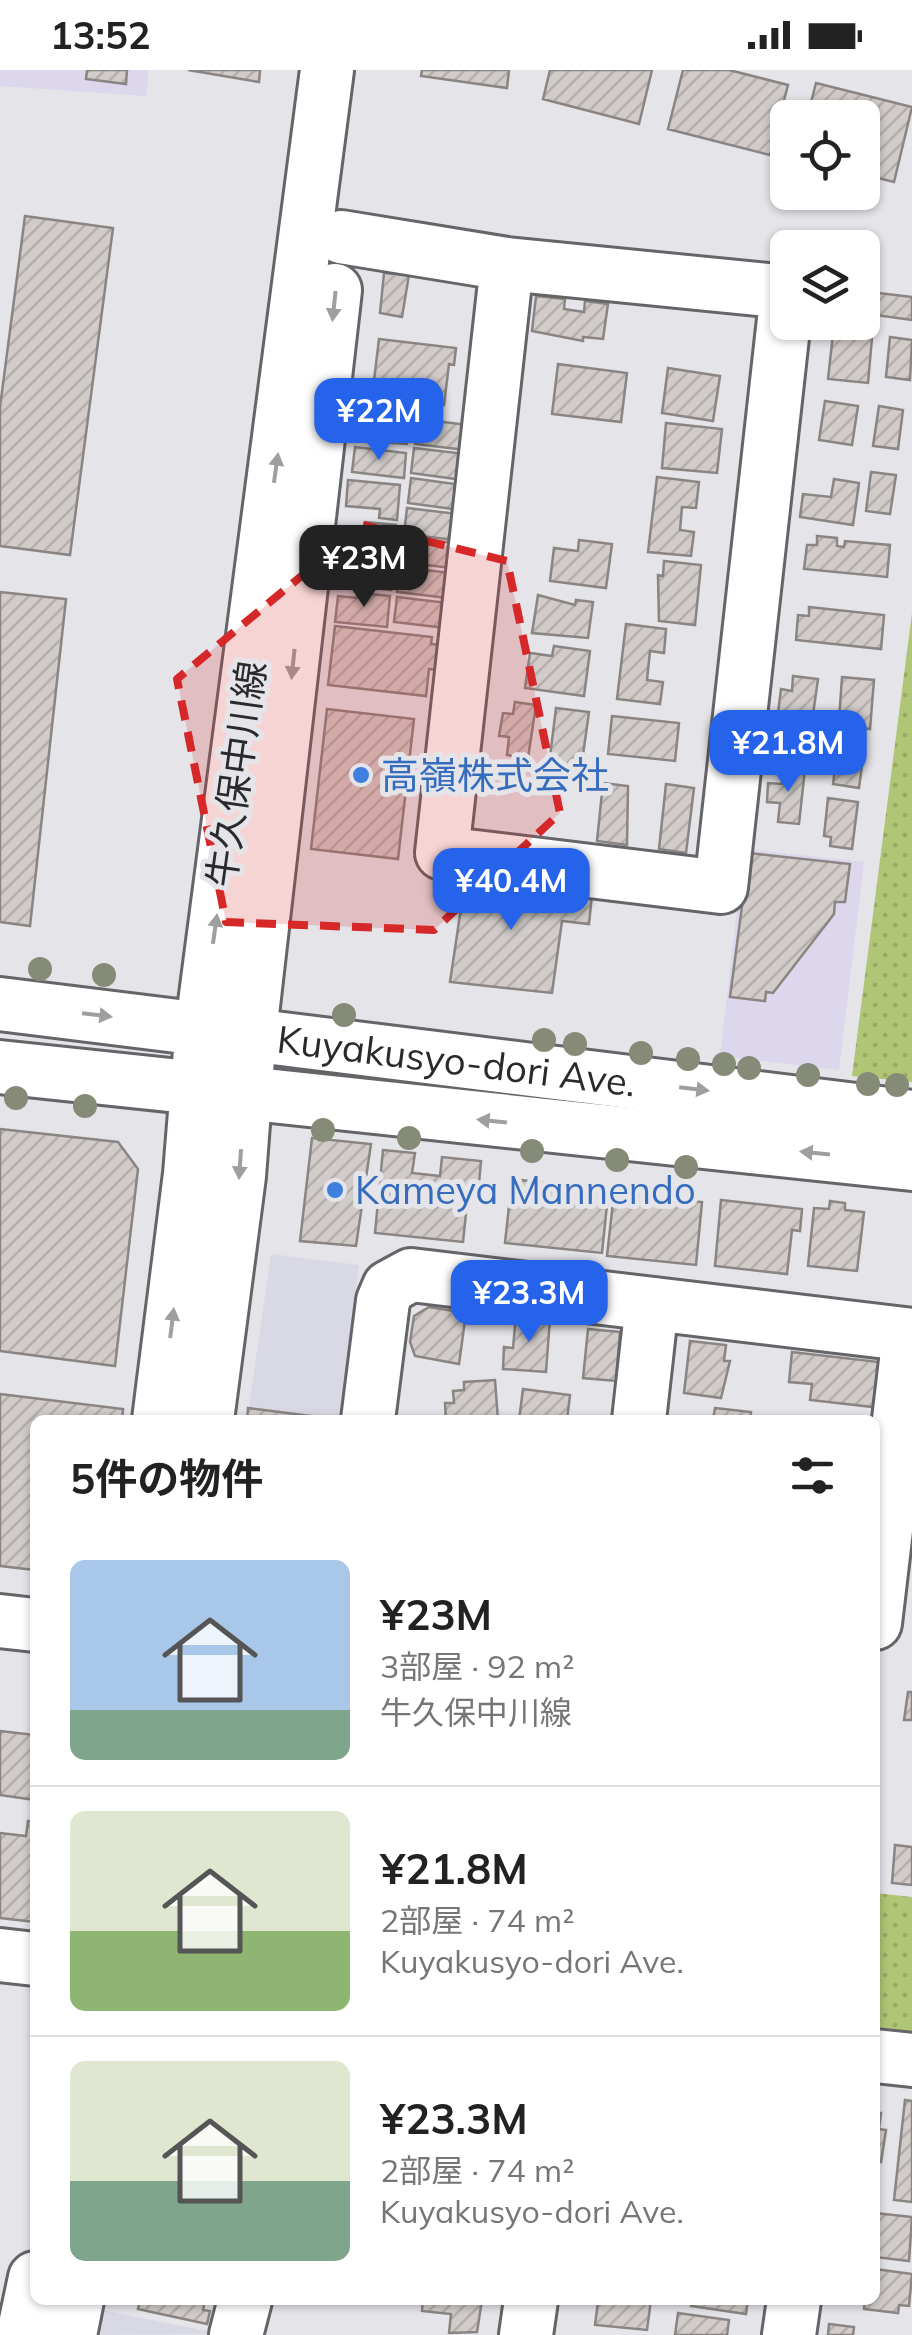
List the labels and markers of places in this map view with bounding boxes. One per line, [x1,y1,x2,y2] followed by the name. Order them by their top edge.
[320,378,438,463] pin: ¥22M
[305,525,423,610] pin: ¥23M
[707,710,869,795] pin: ¥21.8M
[381,751,609,799] place label: 高嶺株式会社
[350,764,372,786] marker: 高嶺株式会社
[430,848,592,933] pin: ¥40.4M
[355,1166,696,1214] place label: Kameya Mannendo
[324,1179,346,1201] marker: Kameya Mannendo
[448,1260,610,1345] pin: ¥23.3M

